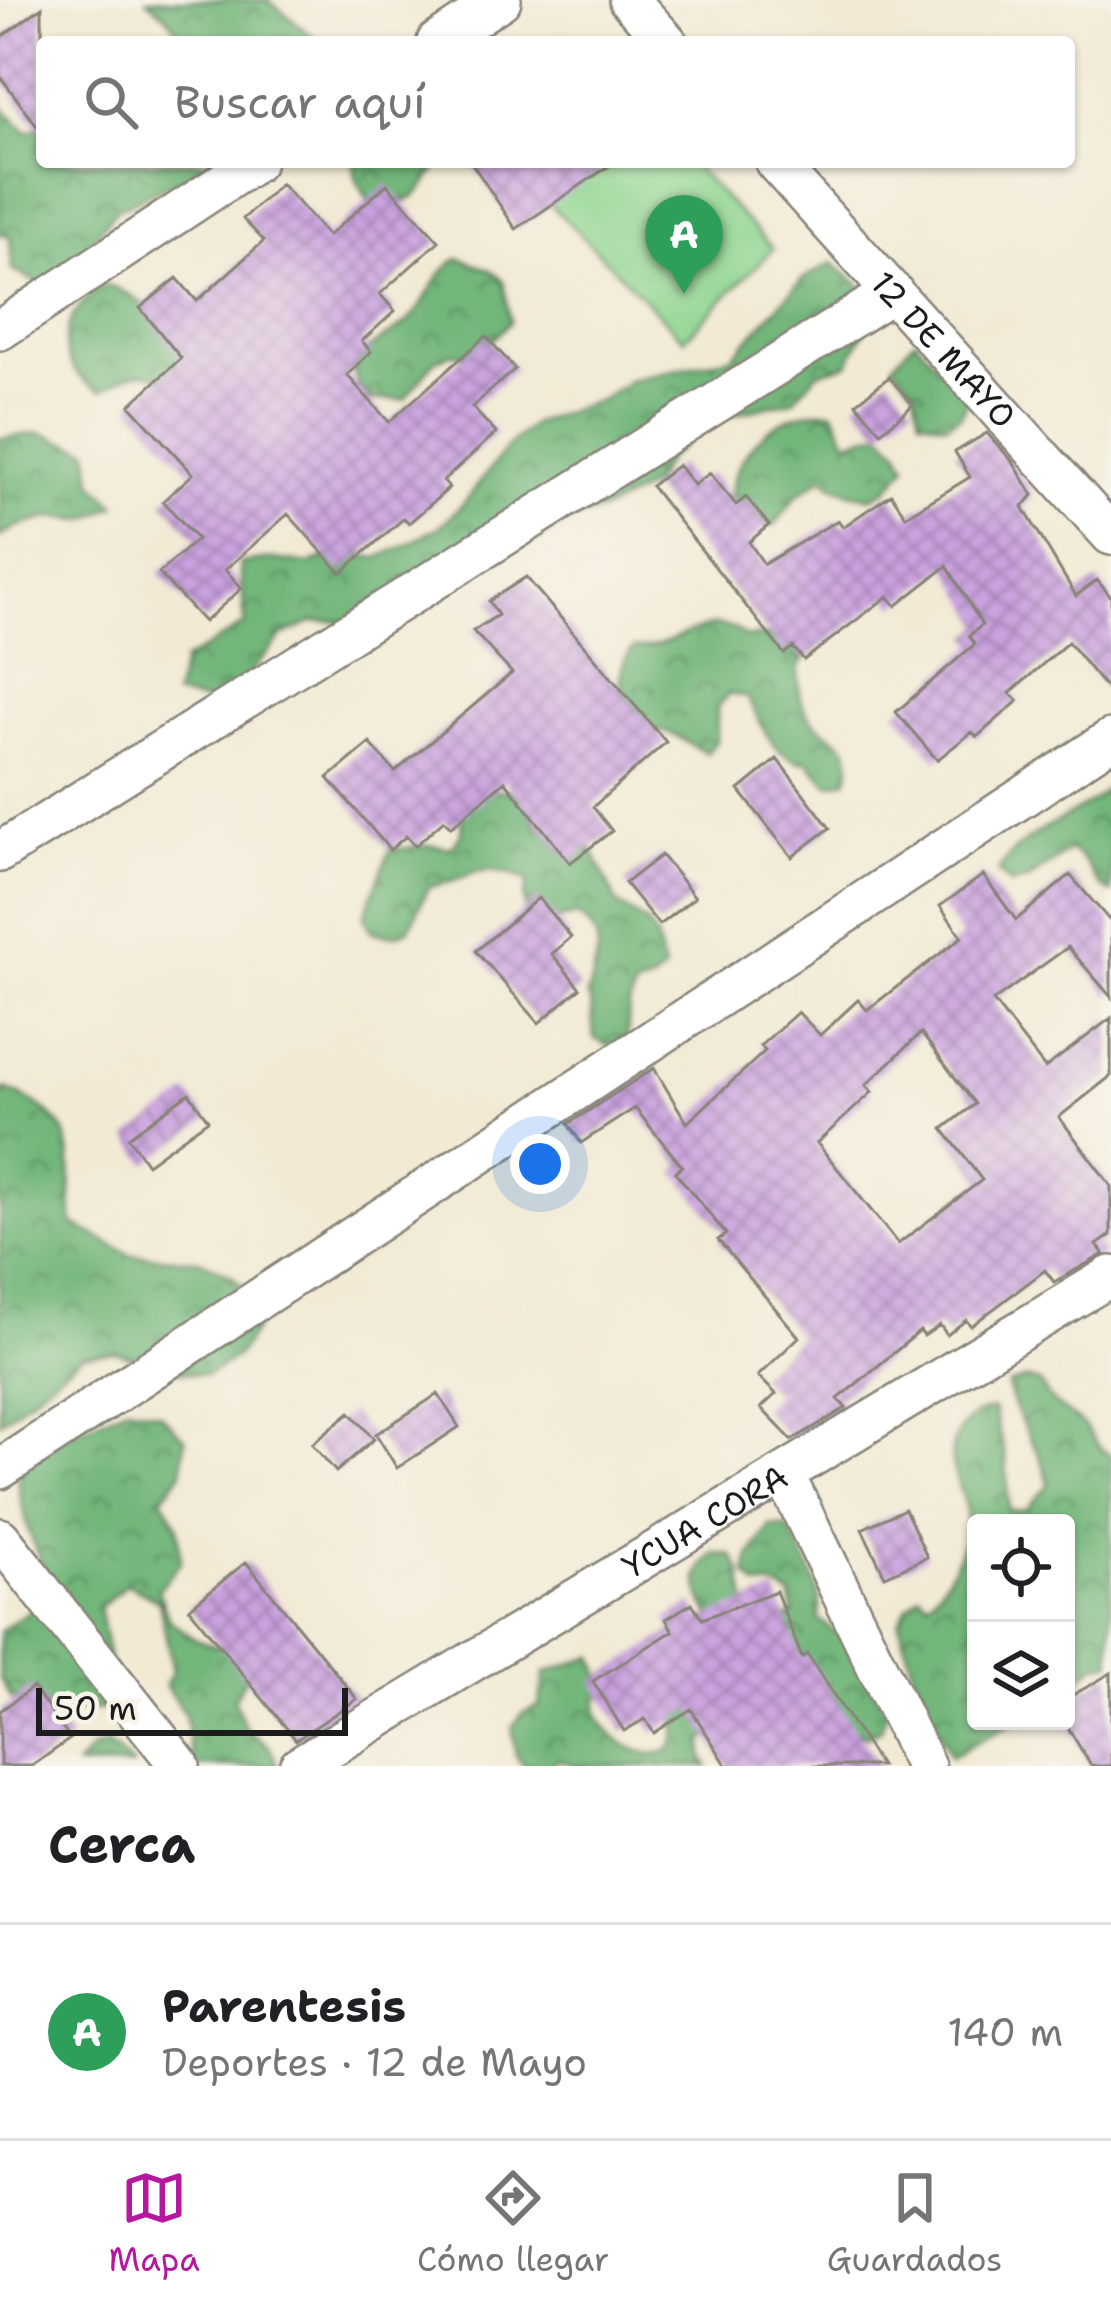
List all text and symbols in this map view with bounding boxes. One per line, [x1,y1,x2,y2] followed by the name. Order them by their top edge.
[36,36,1075,168] search box
[78,69,144,135] icon: search
[174,72,426,132] text: Buscar aquí
[645,195,723,294] pin: A
[861,261,1026,437] street label: 12 DE MAYO
[510,1134,570,1194] your location
[614,1454,796,1588] street label: YCUA CORA
[967,1514,1075,1730] map controls
[967,1514,1075,1622] button: locate
[967,1622,1075,1730] button: layers
[36,1682,348,1735] scale bar
[54,1686,137,1731] text: 50 m
[48,1810,195,1878] text: Cerca
[162,1976,406,2036] text: Parentesis
[72,2006,102,2058] text: A
[947,2006,1063,2058] text: 140 m
[162,2036,587,2088] text: Deportes · 12 de Mayo
[109,2165,200,2282] tab: Mapa
[417,2165,609,2282] tab: Cómo llegar
[827,2165,1002,2282] tab: Guardados

